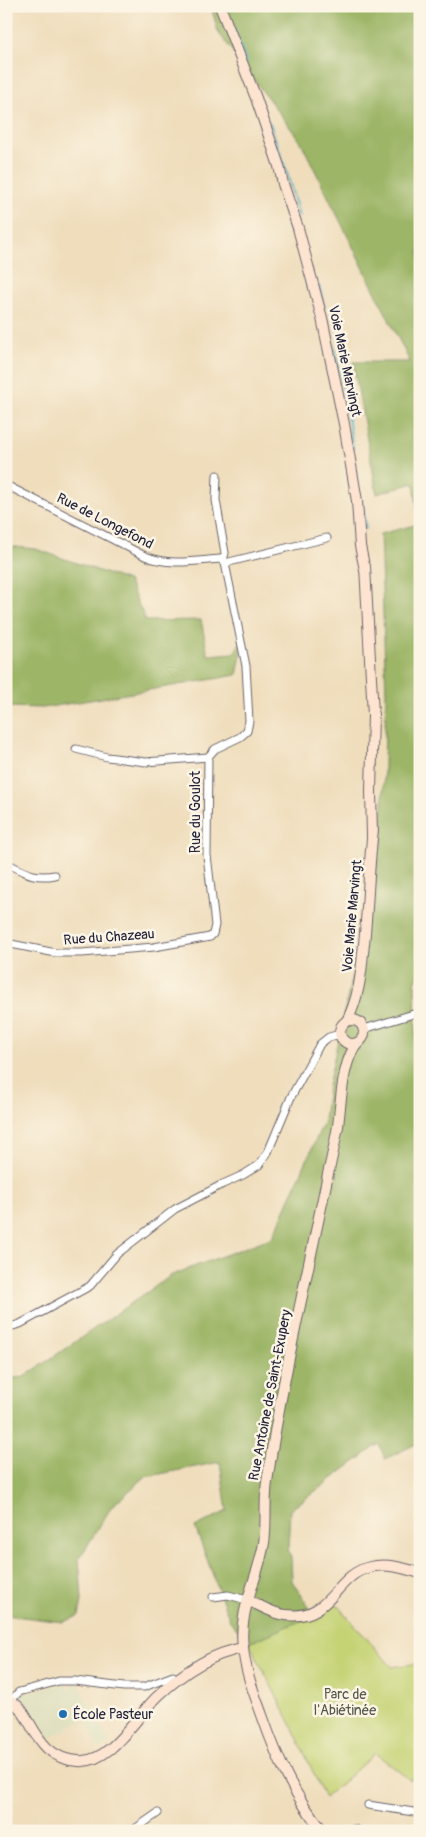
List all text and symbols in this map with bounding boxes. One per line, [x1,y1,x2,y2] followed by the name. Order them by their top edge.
[325,304,365,418] street label: Voie Marie Marvingt
[54,489,156,553] street label: Rue de Longefond
[187,770,204,853] street label: Rue du Goulot
[339,859,365,973] street label: Voie Marie Marvingt
[63,925,155,949] street label: Rue du Chazeau
[245,1308,295,1482] street label: Rue Antoine de Saint-Exupery
[314,1686,376,1719] park label: Parc de l'Abiétinée
[73,1705,153,1723] place label: École Pasteur
[57,1708,69,1720] marker: École Pasteur

